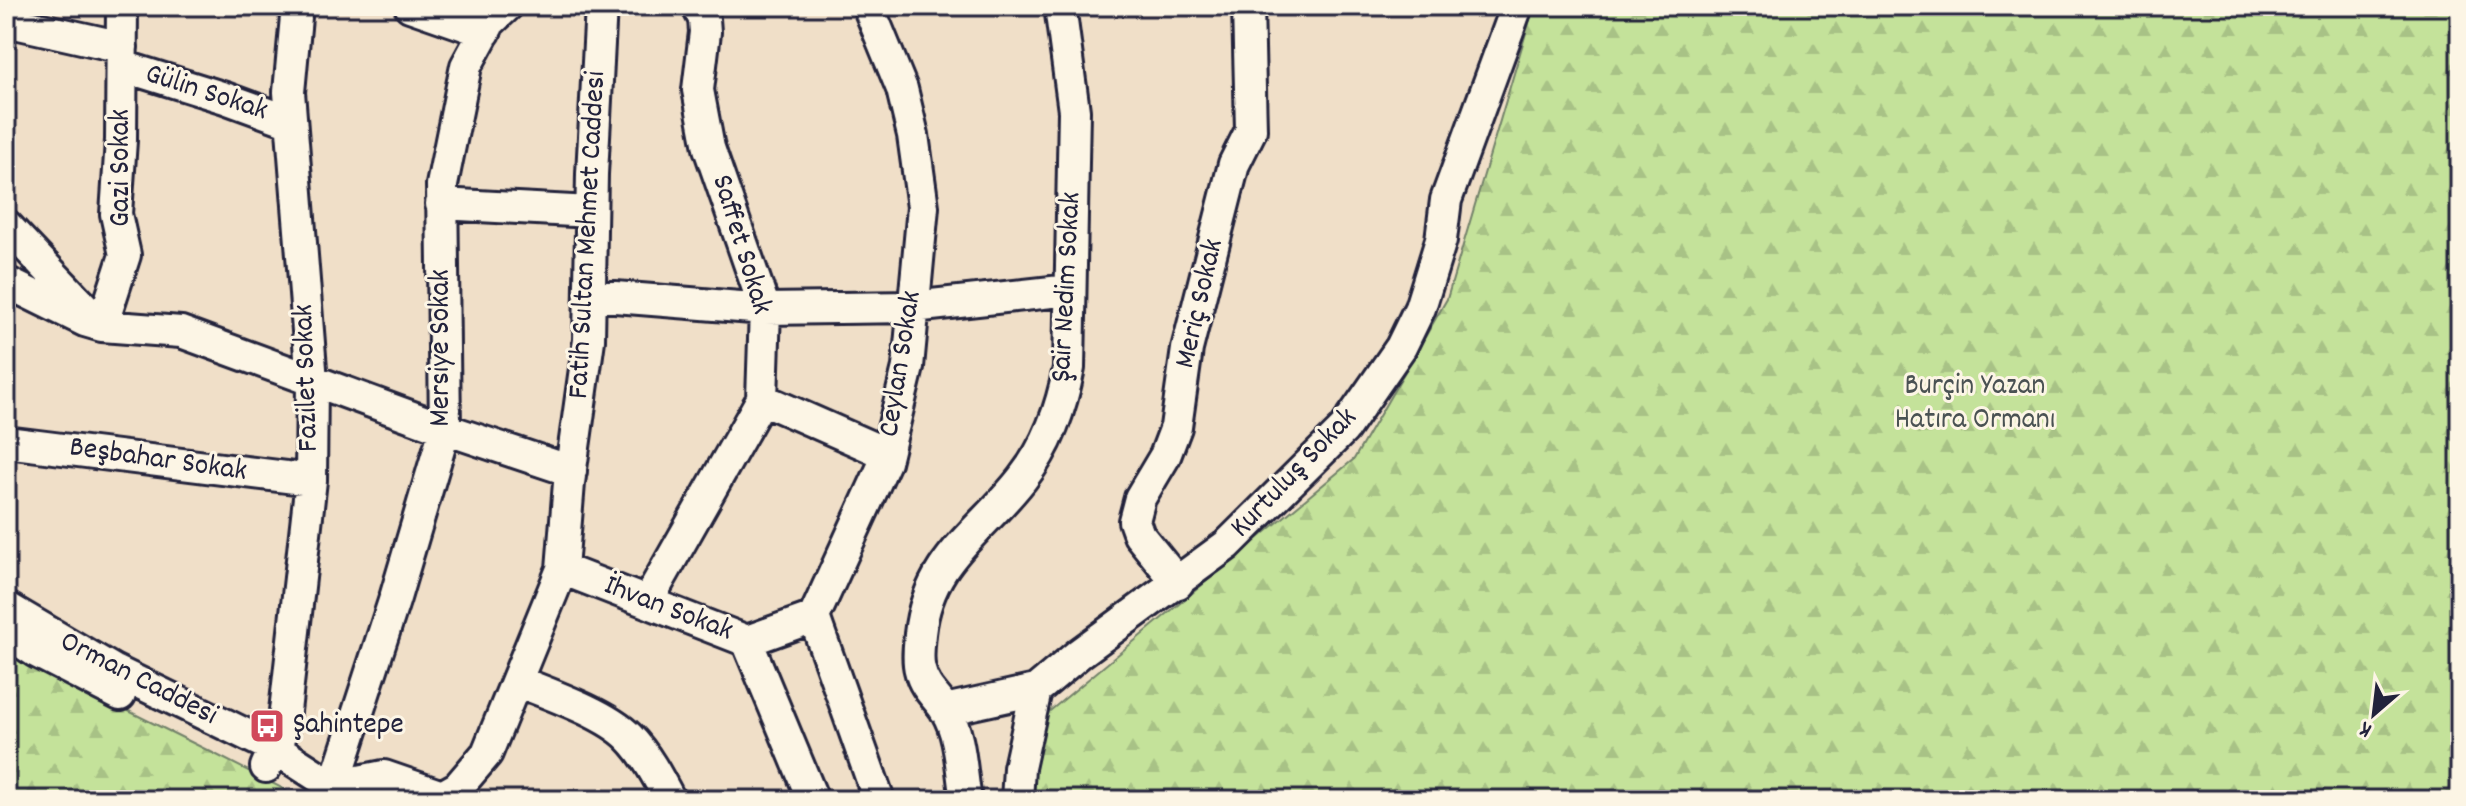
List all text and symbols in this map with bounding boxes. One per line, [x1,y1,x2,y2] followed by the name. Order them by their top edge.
[139,54,273,134] street label: Gülin Sokak
[559,70,619,400] street label: Fatih Sultan Mehmet Caddesi
[101,109,144,227] street label: Gazi Sokak
[698,170,782,320] street label: Saffet Sokak
[1042,191,1094,383] street label: Şair Nedim Sokak
[1165,235,1237,373] street label: Meriç Sokak
[421,269,464,427] street label: Mersiye Sokak
[869,288,935,440] street label: Ceylan Sokak
[284,303,332,453] street label: Fazilet Sokak
[1895,366,2055,443] park label: Burçin Yazan Hatıra Ormanı
[1222,399,1368,549] street label: Kurtuluş Sokak
[67,427,249,495] street label: Beşbahar Sokak
[597,566,739,654] street label: İhvan Sokak
[52,622,224,738] street label: Orman Caddesi
[2334,674,2414,754] north arrow
[293,705,404,748] place label: Şahintepe
[248,707,286,745] bus stop icon: Şahintepe
[2354,712,2378,745] text: K

